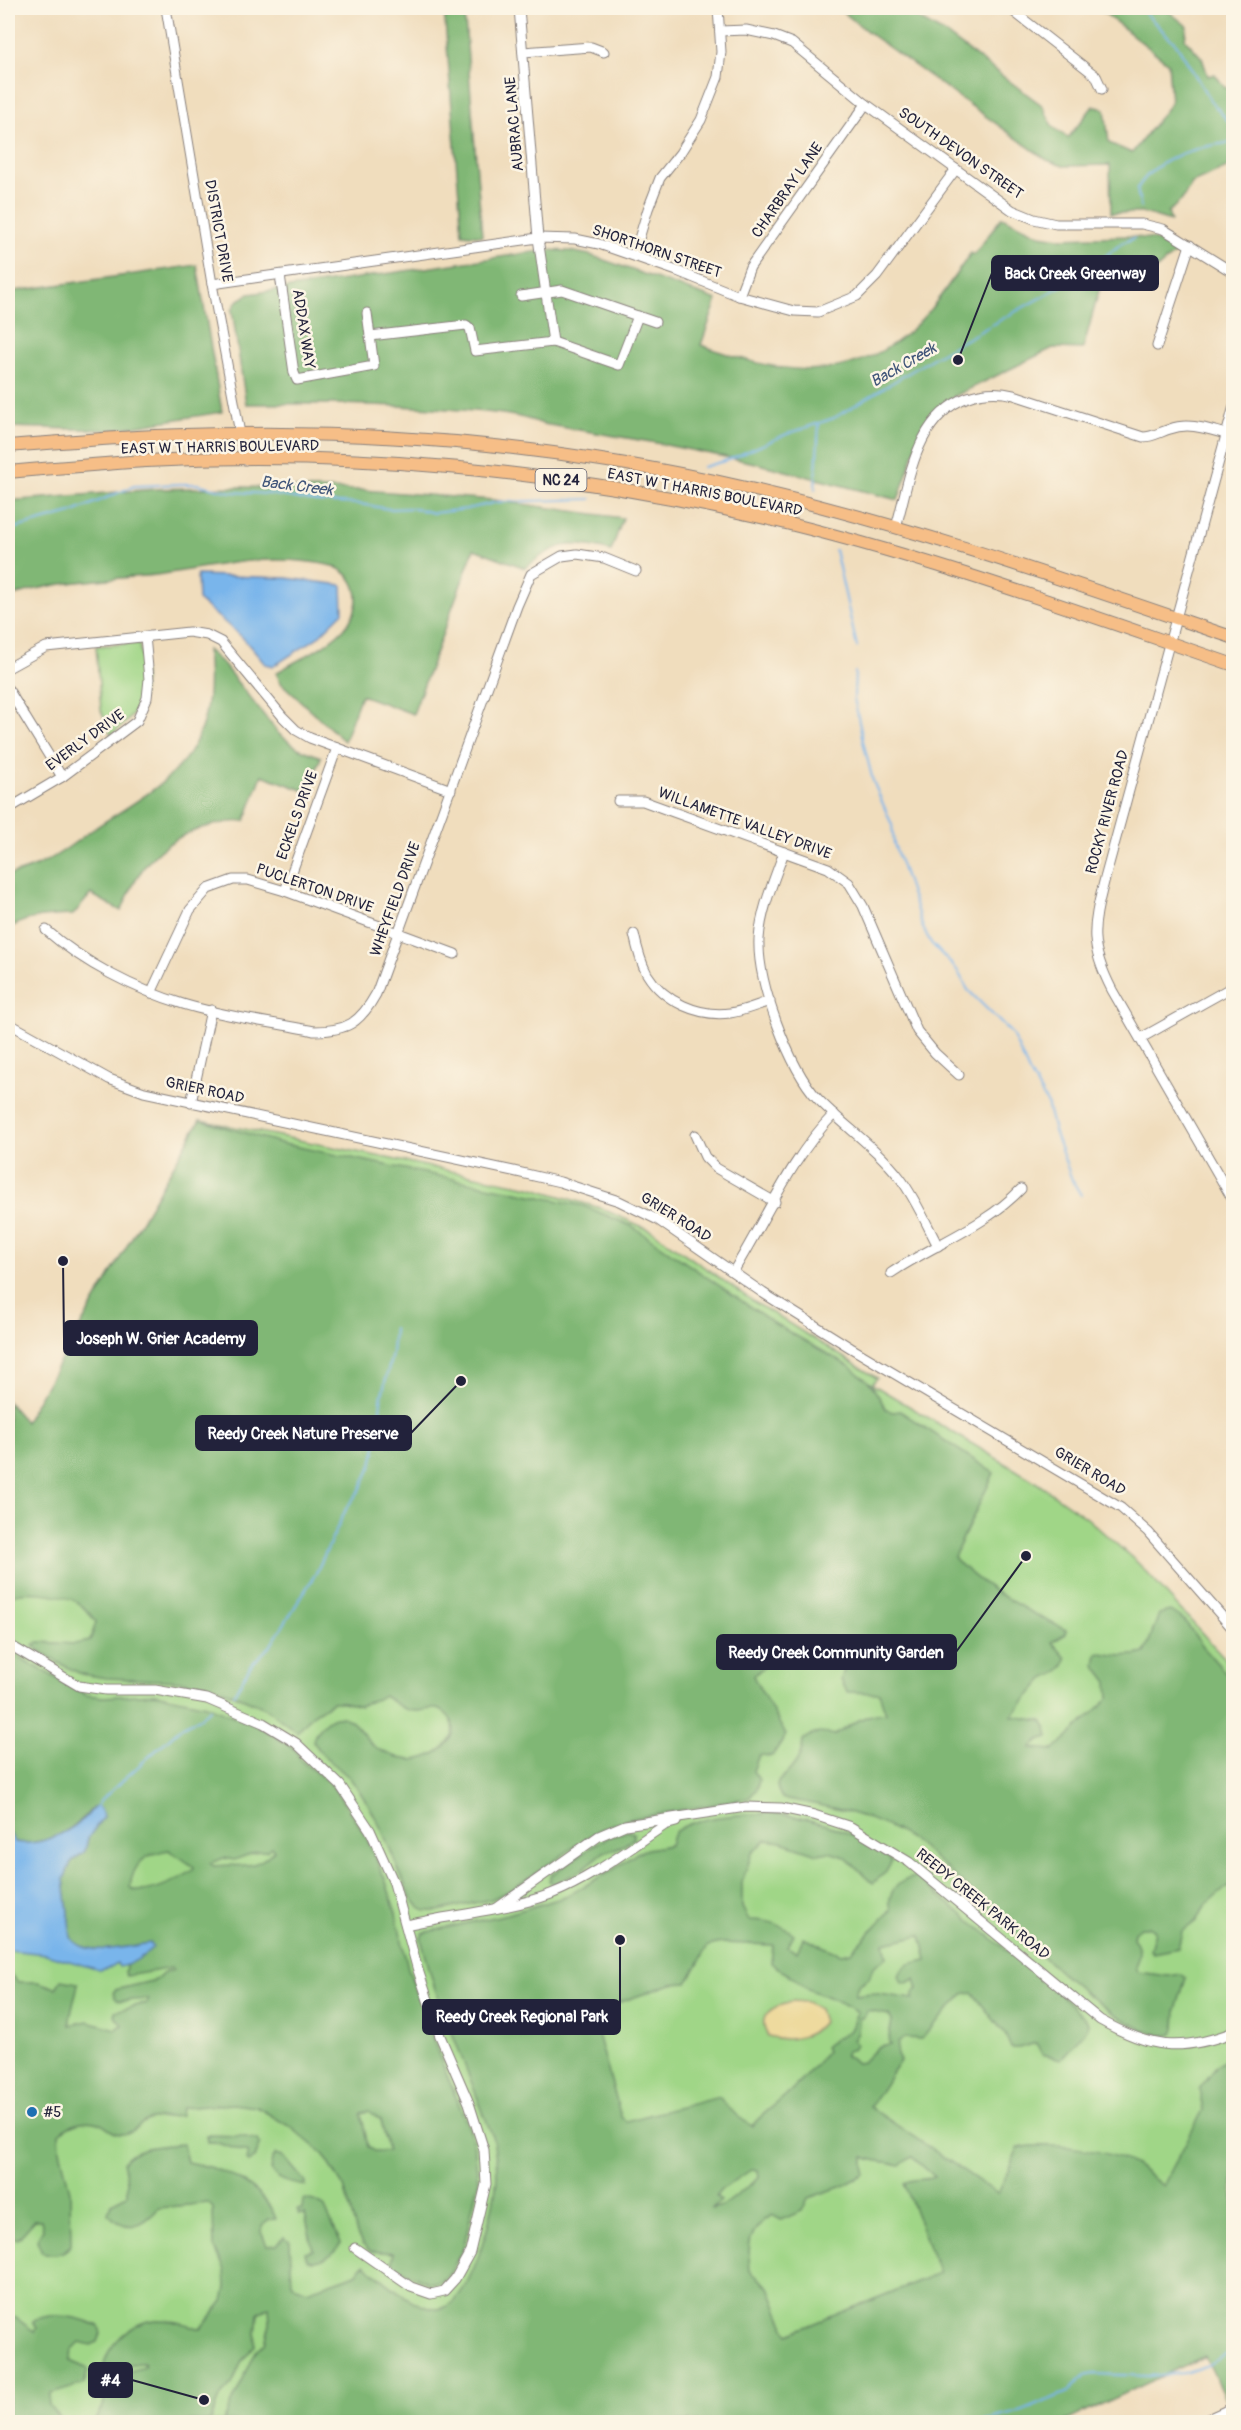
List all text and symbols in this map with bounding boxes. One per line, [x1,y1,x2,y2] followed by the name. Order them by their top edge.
[501,76,528,172] street label: AUBRAC LANE
[895,103,1027,204] street label: SOUTH DEVON STREET
[747,139,827,242] street label: CHARBRAY LANE
[200,178,237,284] street label: DISTRICT DRIVE
[590,220,724,283] street label: SHORTHORN STREET
[992,256,1158,290] callout: Back Creek Greenway
[1004,264,1146,284] text: Back Creek Greenway
[288,288,319,371] street label: ADDAX WAY
[867,337,941,392] water label: Back Creek
[121,436,319,459] street label: EAST W T HARRIS BOULEVARD
[606,464,804,521] street label: EAST W T HARRIS BOULEVARD
[536,469,586,491] road number: NC 24
[260,472,335,500] water label: Back Creek
[42,705,129,775] street label: EVERLY DRIVE
[1082,748,1133,876] street label: ROCKY RIVER ROAD
[273,768,322,862] street label: ECKELS DRIVE
[655,783,834,864] street label: WILLAMETTE VALLEY DRIVE
[366,839,425,959] street label: WHEYFIELD DRIVE
[254,860,376,918] street label: PUCLERTON DRIVE
[164,1073,246,1108] street label: GRIER ROAD
[637,1188,715,1247] street label: GRIER ROAD
[64,1321,257,1355] callout: Joseph W. Grier Academy
[76,1329,246,1349] text: Joseph W. Grier Academy
[196,1416,411,1450] callout: Reedy Creek Nature Preserve
[208,1424,400,1444] text: Reedy Creek Nature Preserve
[1051,1443,1129,1500] street label: GRIER ROAD
[717,1635,956,1669] callout: Reedy Creek Community Garden
[728,1643,944,1663] text: Reedy Creek Community Garden
[912,1845,1053,1964] street label: REEDY CREEK PARK ROAD
[423,2000,620,2034] callout: Reedy Creek Regional Park
[436,2007,609,2027] text: Reedy Creek Regional Park
[43,2103,62,2122] place label: #5
[25,2105,39,2119] marker: #5
[89,2363,132,2397] callout: #4
[100,2371,121,2391] text: #4

